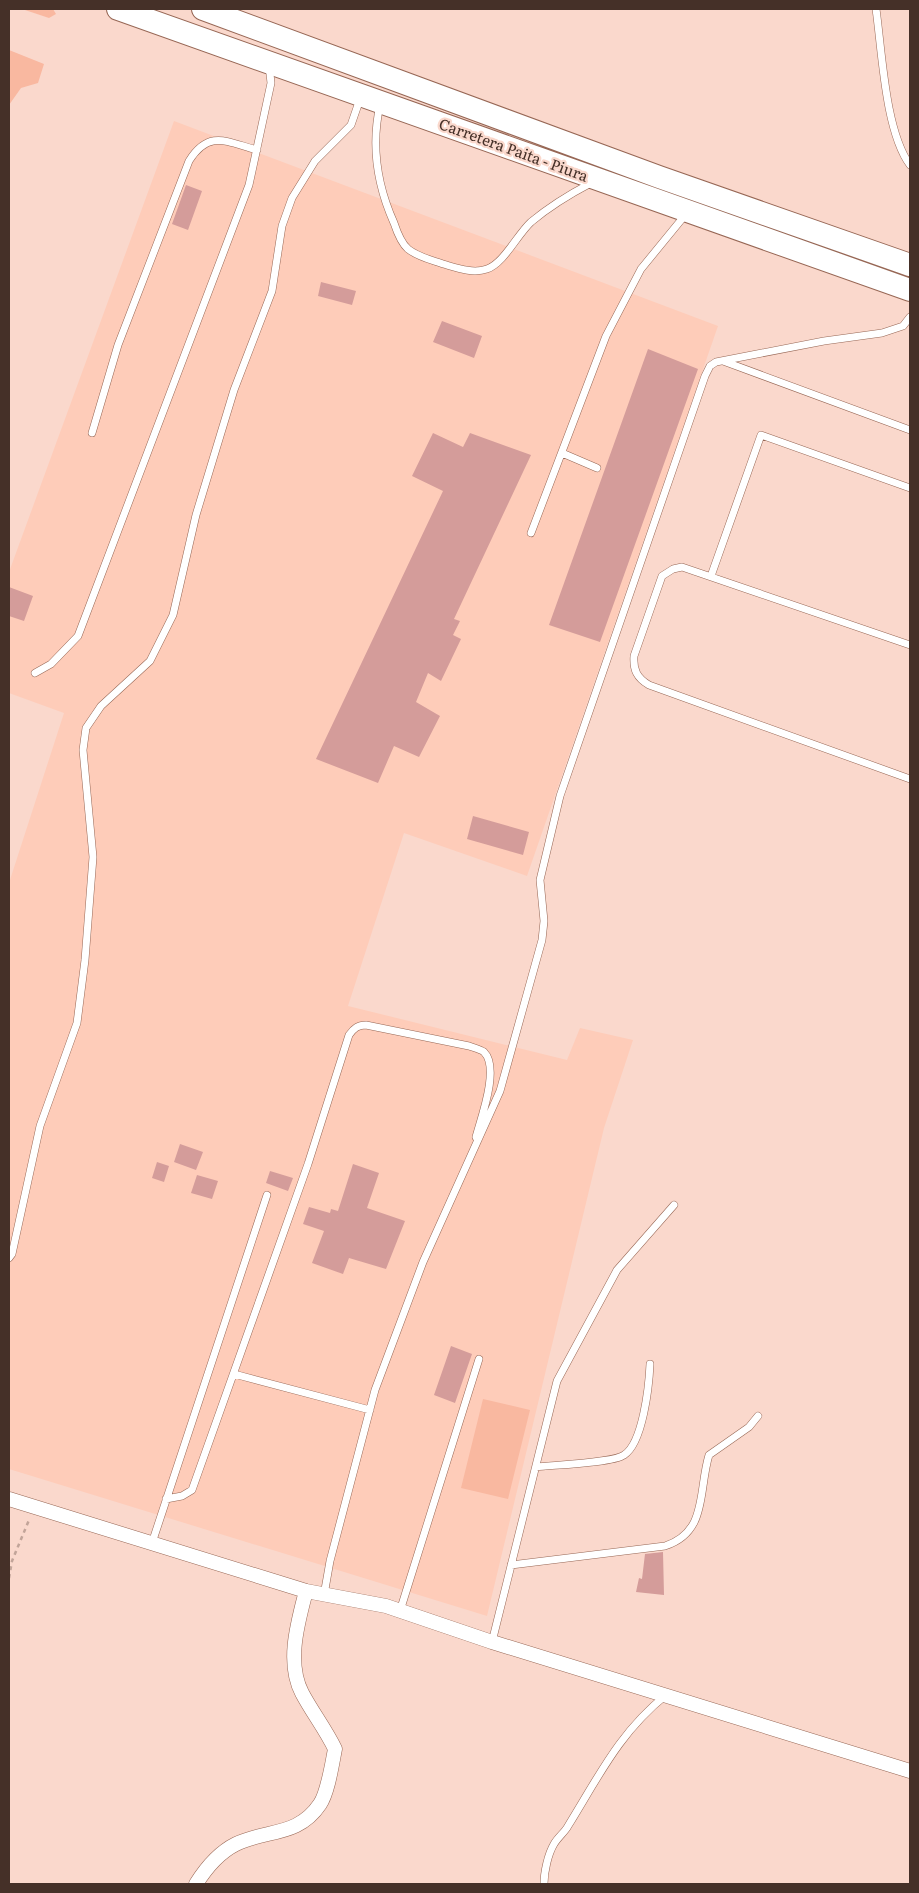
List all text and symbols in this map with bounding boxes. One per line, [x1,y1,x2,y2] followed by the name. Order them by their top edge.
[436,111,593,187] street label: Carretera Paita - Piura

